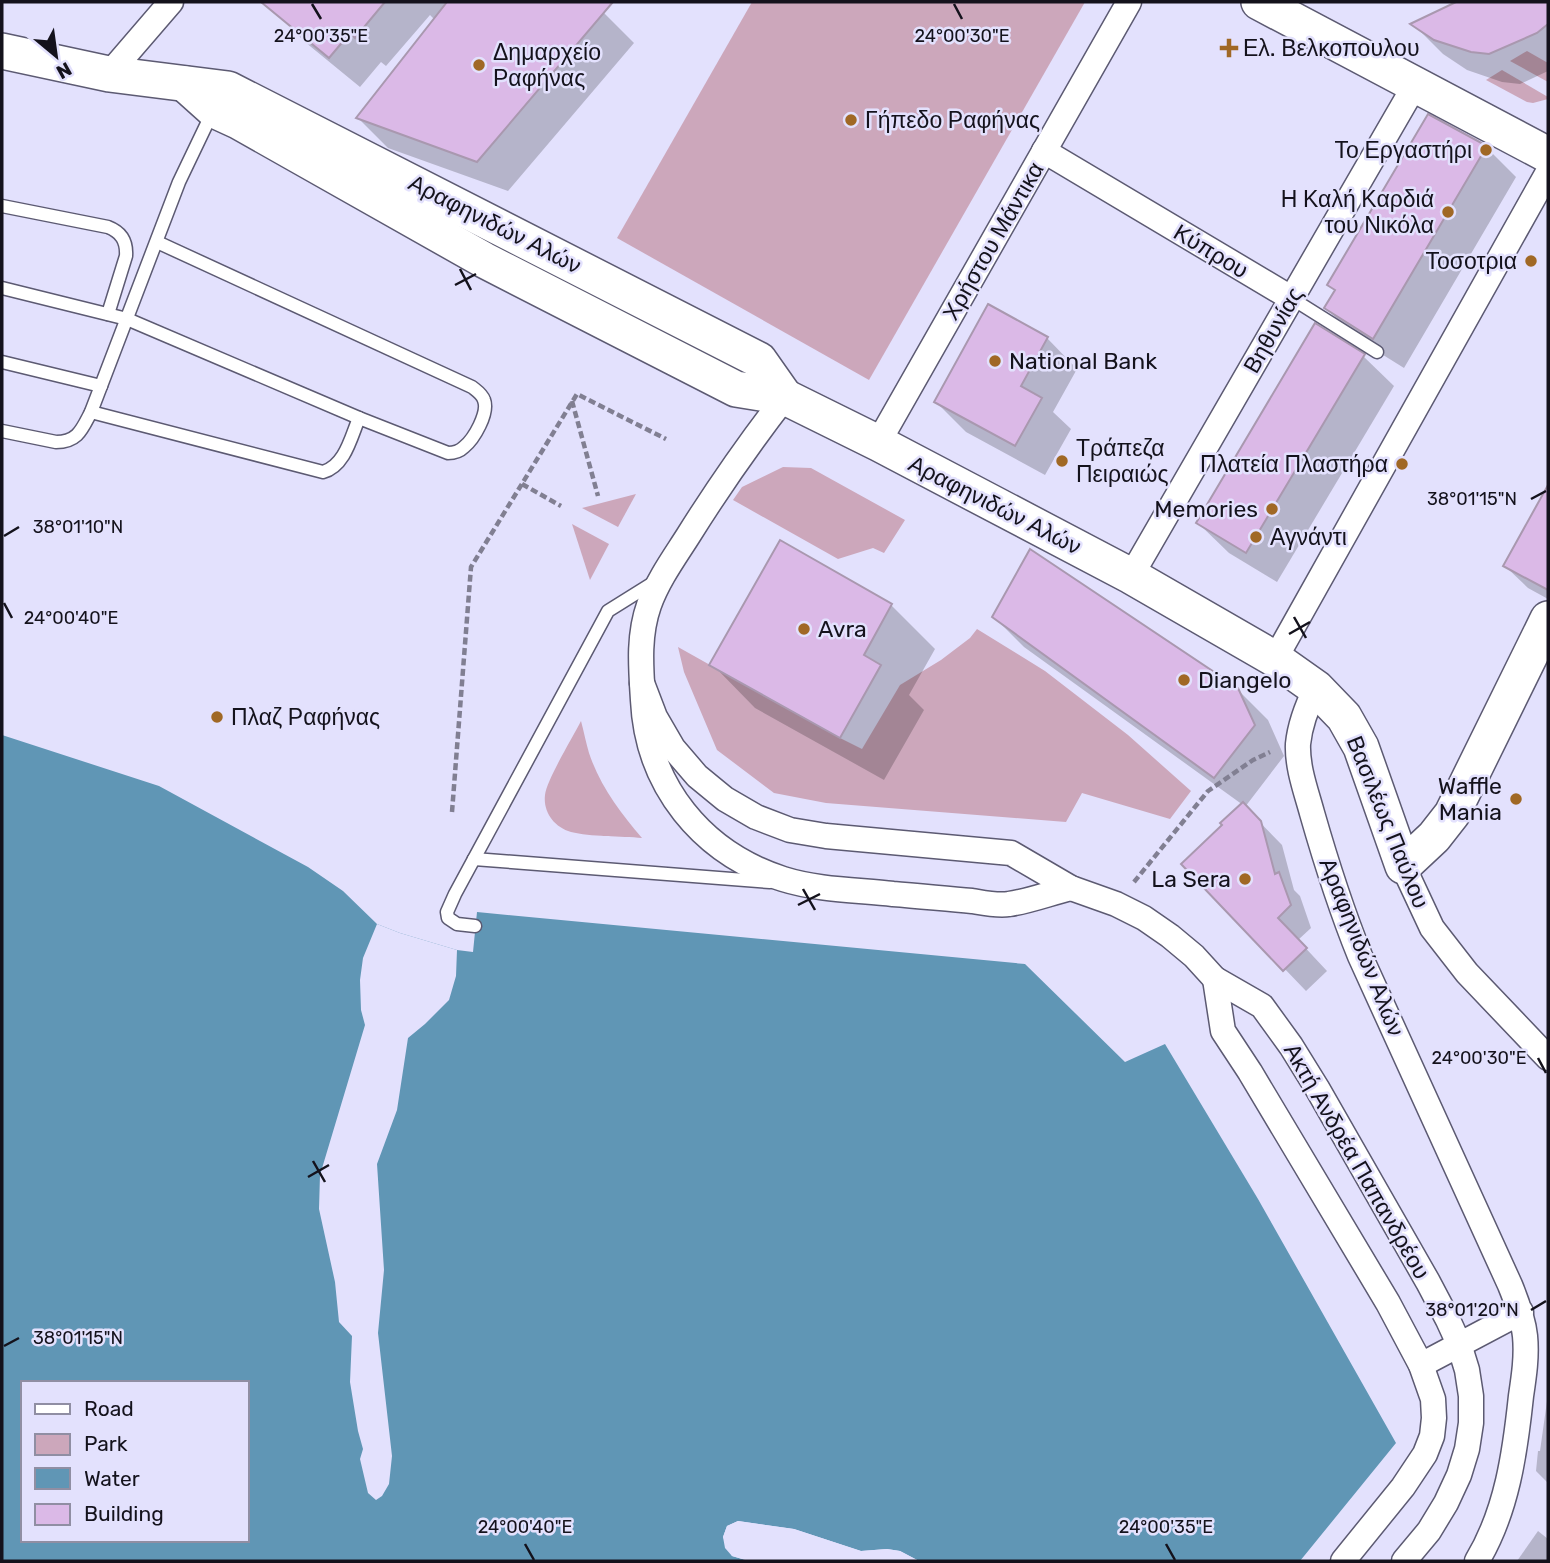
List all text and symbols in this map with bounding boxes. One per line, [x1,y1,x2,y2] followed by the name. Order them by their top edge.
[21,21,91,91] north arrow
[274,25,368,47] text: 24°00'35"E
[914,25,1010,47] text: 24°00'30"E
[1243,34,1420,62] place label: Ελ. Βελκοπουλου
[493,38,601,92] place label: Δημαρχείο Ραφήνας
[1221,40,1237,56] marker: Ελ. Βελκοπουλου
[52,57,76,84] text: N
[471,57,487,73] marker: Δημαρχείο Ραφήνας
[865,106,1040,134] place label: Γήπεδο Ραφήνας
[843,112,859,128] marker: Γήπεδο Ραφήνας
[1335,136,1472,164] place label: Το Εργαστήρι
[1478,142,1494,158] marker: Το Εργαστήρι
[936,157,1050,325] street label: Χρήστου Μάντικα
[404,168,586,280] street label: Αραφηνιδών Αλών
[1281,185,1434,239] place label: Η Καλή Καρδιά του Νικόλα
[1440,204,1456,220] marker: Η Καλή Καρδιά του Νικόλα
[1169,218,1253,284] street label: Κύπρου
[1425,247,1517,275] place label: Τοσοτρια
[1523,253,1539,269] marker: Τοσοτρια
[1237,282,1309,378] street label: Βηθυνίας
[1009,347,1157,375] place label: National Bank
[987,353,1003,369] marker: National Bank
[1076,434,1169,488] place label: Τράπεζα Πειραιώς
[904,449,1086,561] street label: Αραφηνιδών Αλών
[1200,450,1388,478] place label: Πλατεία Πλαστήρα
[1054,453,1070,469] marker: Τράπεζα Πειραιώς
[1394,456,1410,472] marker: Πλατεία Πλαστήρα
[1427,488,1517,510] text: 38°01'15"N
[1154,495,1258,523] place label: Memories
[1264,501,1280,517] marker: Memories
[33,516,123,538] text: 38°01'10"N
[1270,523,1347,551] place label: Αγνάντι
[1248,529,1264,545] marker: Αγνάντι
[24,607,118,629] text: 24°00'40"E
[818,615,867,643] place label: Avra
[796,621,812,637] marker: Avra
[1198,666,1291,694] place label: Diangelo
[1176,672,1192,688] marker: Diangelo
[231,703,380,731] place label: Πλαζ Ραφήνας
[209,709,225,725] marker: Πλαζ Ραφήνας
[1341,732,1435,912] street label: Βασιλέως Παύλου
[1438,772,1502,826] place label: Waffle Mania
[1508,791,1524,807] marker: Waffle Mania
[1313,854,1411,1040] street label: Αραφηνιδών Αλών
[1151,865,1231,893] place label: La Sera
[1237,871,1253,887] marker: La Sera
[1278,1038,1436,1284] street label: Ακτή Ανδρέα Παπανδρέου
[1431,1047,1527,1069] text: 24°00'30"E
[1425,1299,1519,1321] text: 38°01'20"N
[33,1327,123,1349] text: 38°01'15"N
[21,1381,248,1542] legend
[84,1396,134,1421] text: Road
[84,1431,128,1456] text: Park
[84,1466,140,1491] text: Water
[84,1501,164,1526] text: Building
[478,1516,572,1538] text: 24°00'40"E
[1119,1516,1213,1538] text: 24°00'35"E

